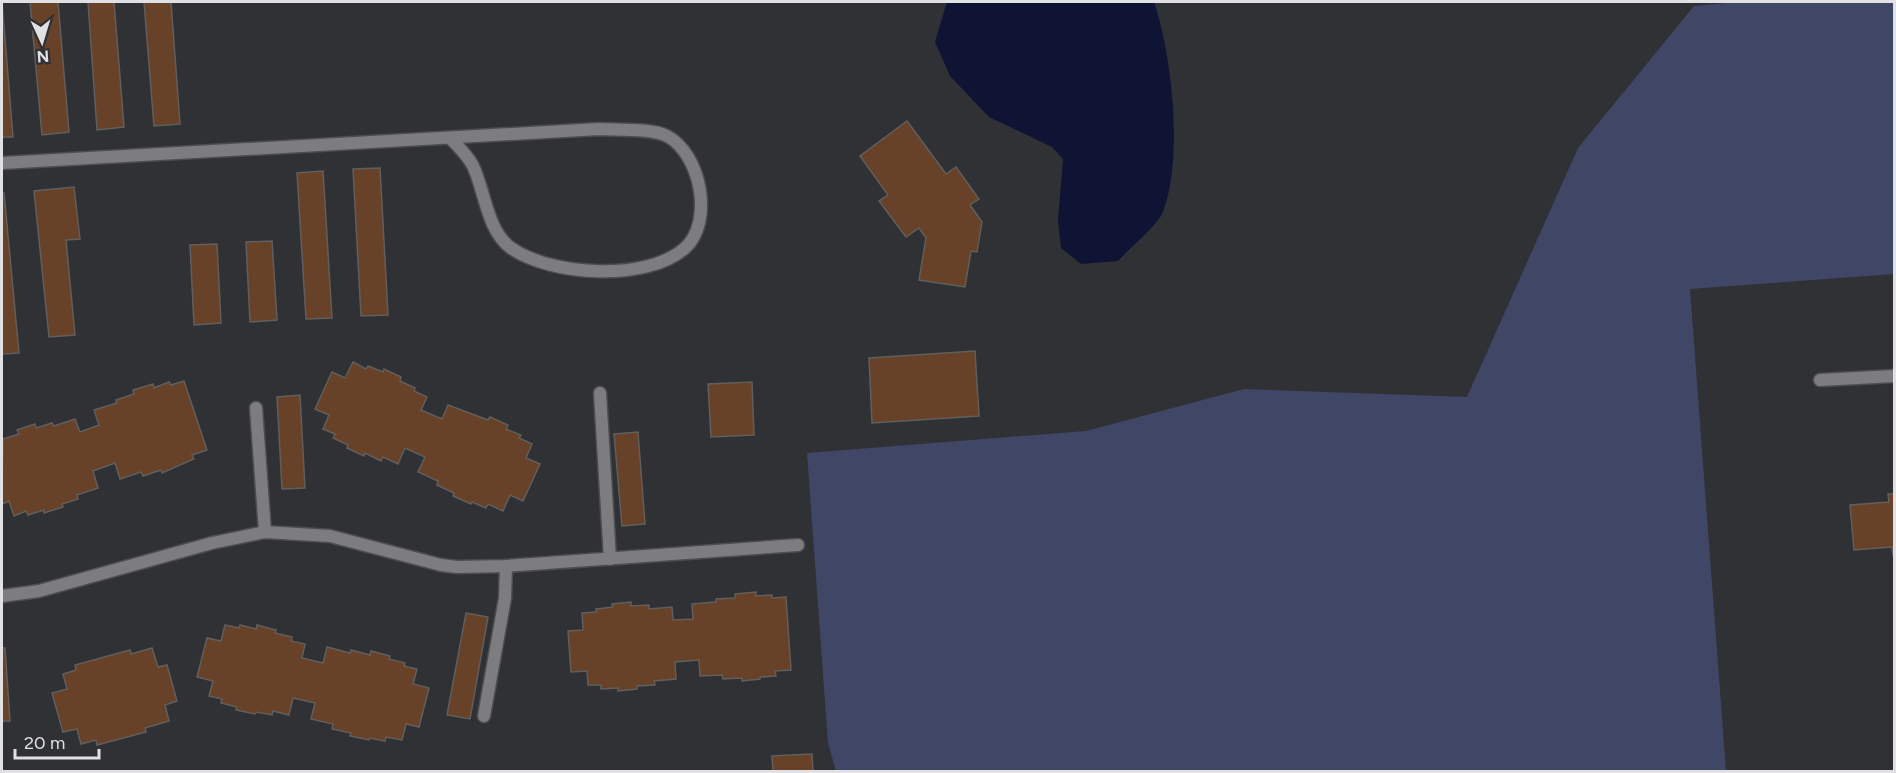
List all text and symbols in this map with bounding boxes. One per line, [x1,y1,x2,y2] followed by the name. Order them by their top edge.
[12,12,72,72] north arrow
[36,47,50,66] text: N
[15,722,99,760] scale bar
[24,732,65,754] text: 20 m

